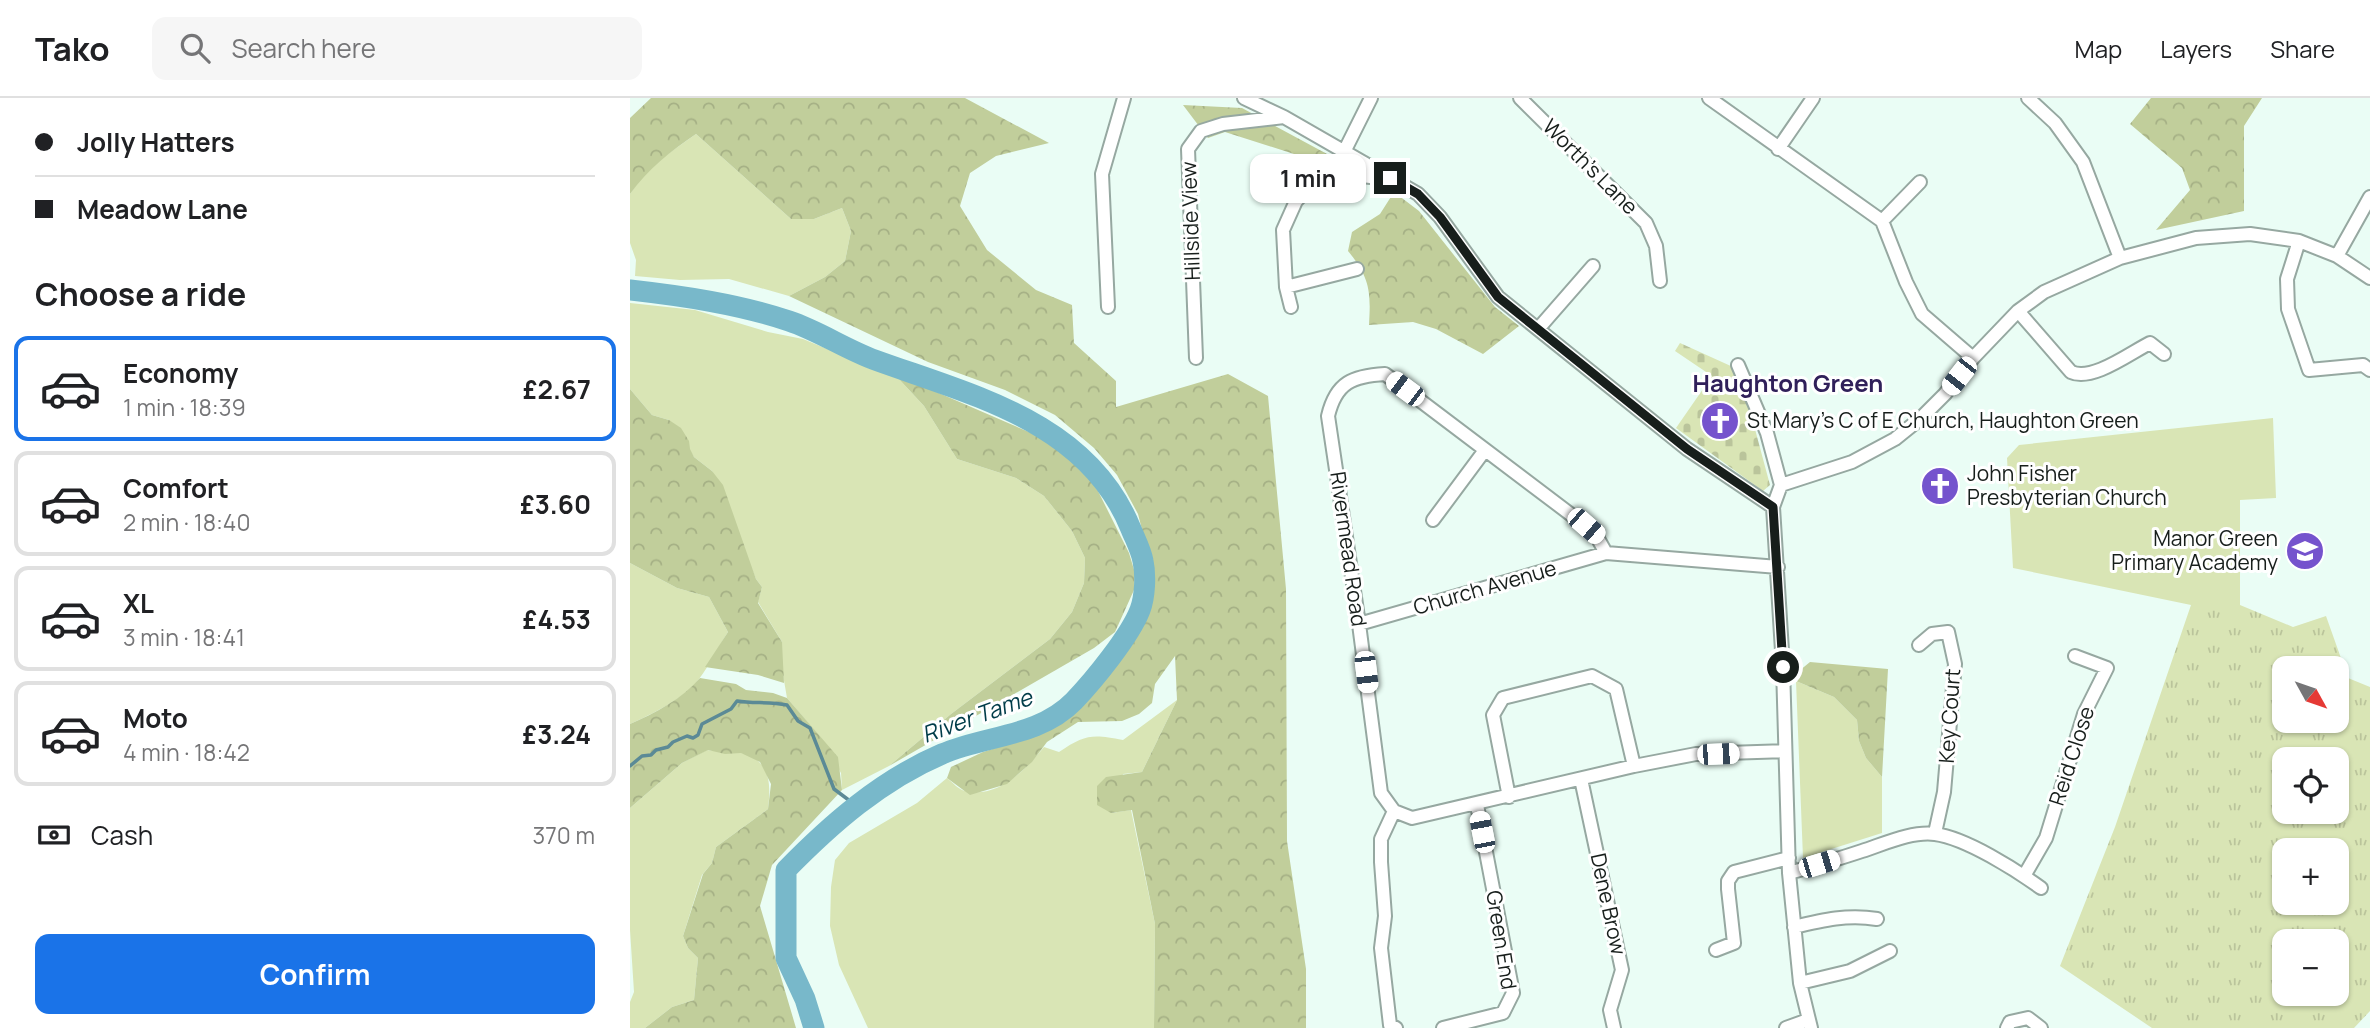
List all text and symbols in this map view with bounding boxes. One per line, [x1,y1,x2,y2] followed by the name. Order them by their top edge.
[152,17,642,80] search box
[35,26,110,71] text: Tako
[176,29,214,67] icon: search
[232,30,376,66] text: Search here
[2075,32,2122,65] text: Map
[2160,32,2232,65] text: Layers
[2270,32,2335,65] text: Share
[1537,113,1644,220] street label: Worth's Lane
[77,124,235,160] text: Jolly Hatters
[1250,154,1366,202] callout: 1 min
[1174,161,1206,281] street label: Hillside View
[1280,162,1336,194] text: 1 min
[1374,162,1406,194] route end
[77,191,248,227] text: Meadow Lane
[35,272,246,316] text: Choose a ride
[1938,353,1981,399] car
[123,355,238,391] text: Economy
[39,357,102,420] icon: car
[1693,366,1883,399] district label: Haughton Green
[1382,368,1429,410] car
[523,371,591,407] text: £2.67
[123,391,246,423] text: 1 min · 18:39
[1699,400,1741,442] church icon: St Mary's C of E Church, Haughton Green
[1747,406,2139,434] place label: St Mary's C of E Church, Haughton Green
[1967,459,2167,511] place label: John Fisher Presbyterian Church
[1919,465,1961,507] church icon: John Fisher Presbyterian Church
[123,470,229,506] text: Comfort
[1324,470,1374,628] street label: Rivermead Road
[39,472,102,535] icon: car
[520,486,591,522] text: £3.60
[1564,504,1609,548] car
[123,506,250,538] text: 2 min · 18:40
[2111,524,2278,576] place label: Manor Green Primary Academy
[2284,530,2326,572] school or university icon: Manor Green Primary Academy
[1410,553,1559,621] street label: Church Avenue
[123,585,154,621] text: XL
[39,587,102,650] icon: car
[523,601,591,637] text: £4.53
[123,621,245,653] text: 3 min · 18:41
[1354,650,1379,694] car
[1767,651,1799,683] route start
[2272,656,2348,733] north arrow
[2272,656,2349,1006] map controls
[1932,668,1966,764] street label: Key Court
[917,680,1038,750] water label: River Tame
[123,700,188,736] text: Moto
[39,702,102,765] icon: car
[2042,703,2100,809] street label: Reid Close
[522,716,591,752] text: £3.24
[123,736,250,768] text: 4 min · 18:42
[1697,743,1740,765] car
[2272,747,2349,824] button: locate
[1468,809,1497,855] car
[35,816,73,854] icon: cash
[91,817,153,853] text: Cash
[533,819,595,851] text: 370 m
[2272,838,2349,915] button: +
[1796,848,1843,880] car
[1585,850,1633,957] street label: Dene Brow
[1480,888,1524,991] street label: Green End
[2272,929,2349,1006] button: −
[35,934,595,1014] button: Confirm

